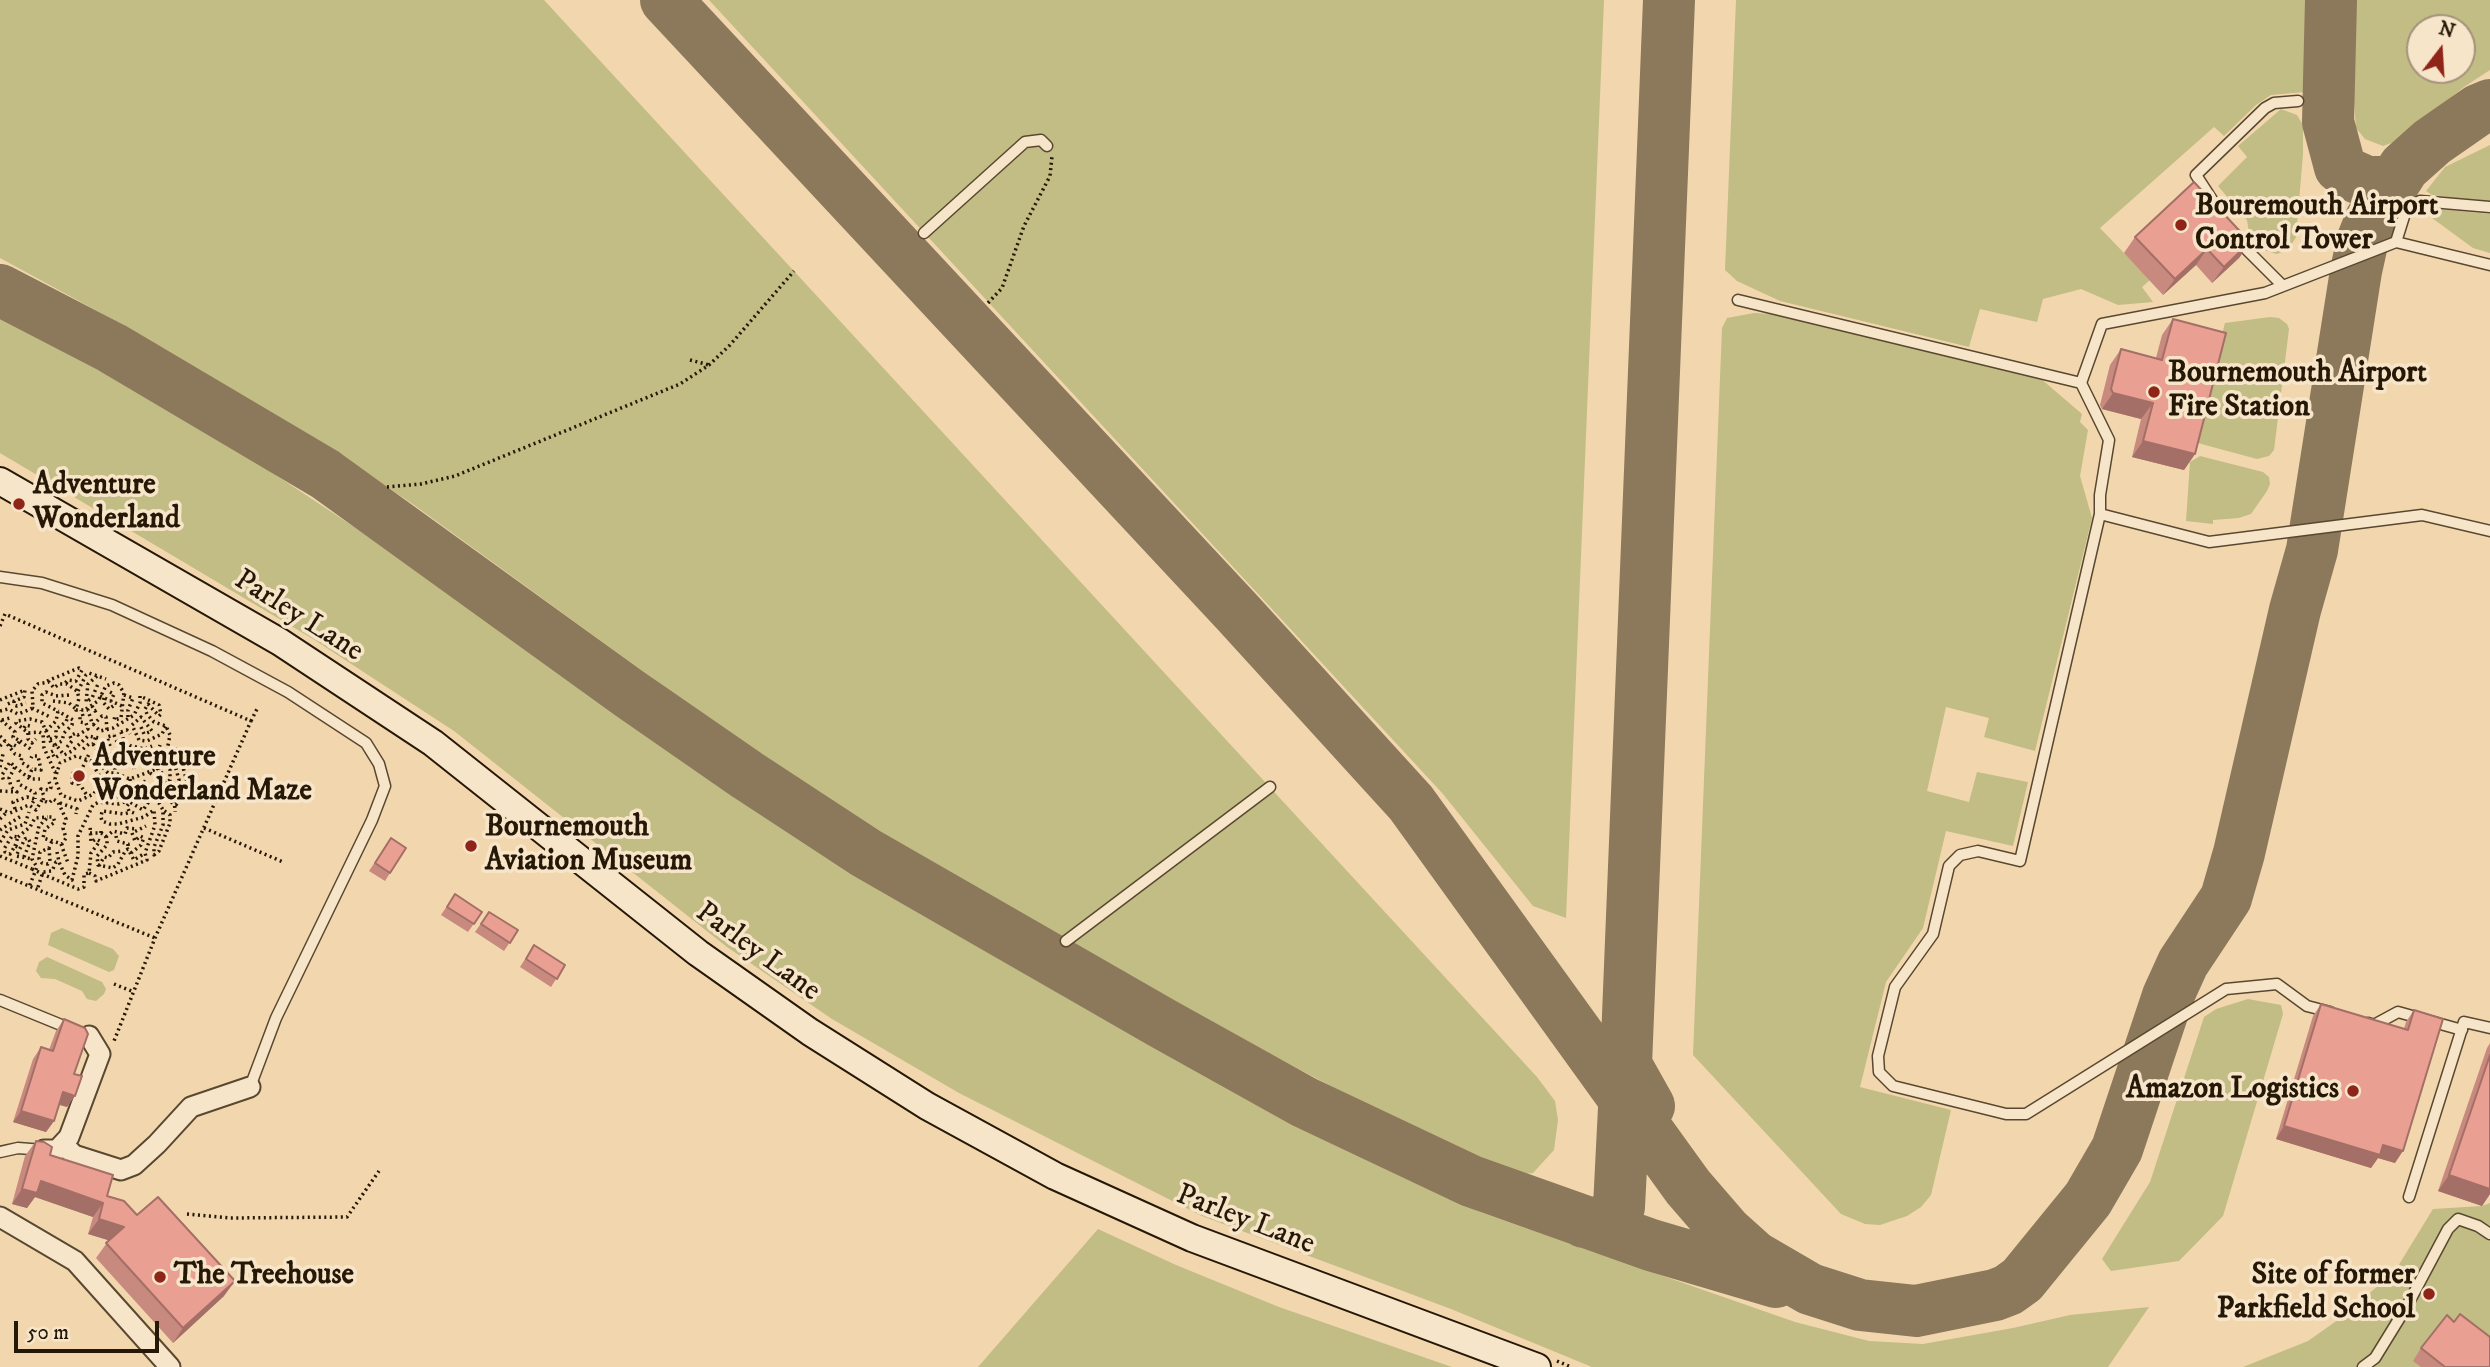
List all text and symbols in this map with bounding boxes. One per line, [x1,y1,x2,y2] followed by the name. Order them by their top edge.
[2406,14,2476,84] north arrow
[2436,17,2458,44] text: N
[2195,190,2438,260] place label: Bouremouth Airport Control Tower
[2173,217,2189,233] marker: Bouremouth Airport Control Tower
[2168,357,2427,428] place label: Bournemouth Airport Fire Station
[2146,384,2162,400] marker: Bournemouth Airport Fire Station
[33,469,180,540] place label: Adventure Wonderland
[11,496,27,512] marker: Adventure Wonderland
[227,563,369,671] street label: Parley Lane
[93,741,312,812] place label: Adventure Wonderland Maze
[71,768,87,784] marker: Adventure Wonderland Maze
[485,811,692,882] place label: Bournemouth Aviation Museum
[463,838,479,854] marker: Bournemouth Aviation Museum
[688,896,826,1010] street label: Parley Lane
[2126,1073,2339,1109] place label: Amazon Logistics
[2345,1083,2361,1099] marker: Amazon Logistics
[1171,1178,1319,1264] street label: Parley Lane
[174,1259,354,1295] place label: The Treehouse
[2217,1259,2415,1330] place label: Site of former Parkfield School
[152,1269,168,1285] marker: The Treehouse
[2421,1286,2437,1302] marker: Site of former Parkfield School
[18,1308,163,1352] scale bar
[27,1320,69,1346] text: 50 m

